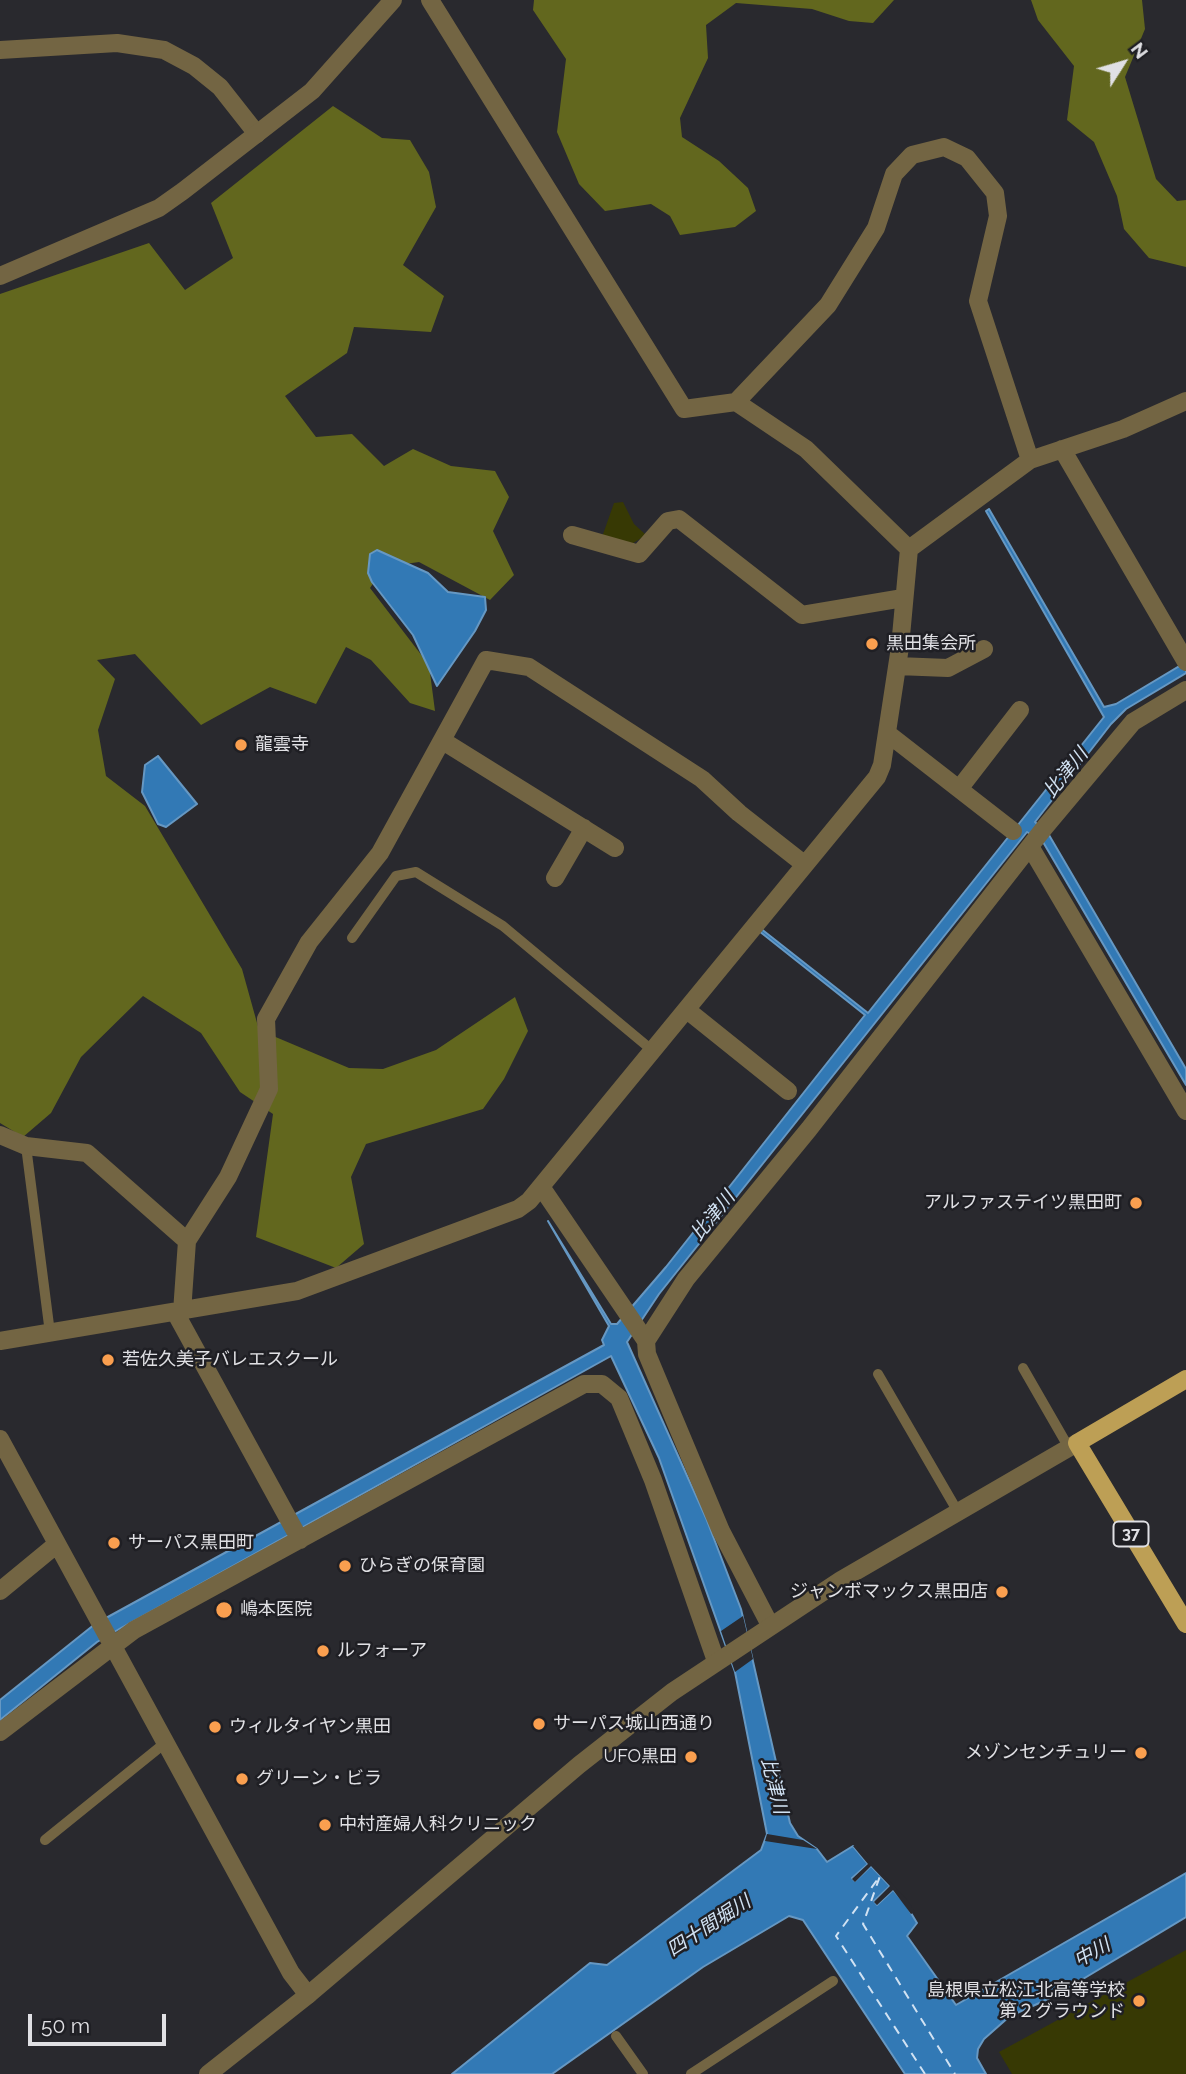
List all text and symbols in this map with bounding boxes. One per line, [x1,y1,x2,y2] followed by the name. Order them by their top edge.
[1088,28,1158,98] north arrow
[1127,38,1153,63] text: N
[886,633,976,655] place label: 黒田集会所
[864,636,880,652] marker: 黒田集会所
[255,734,309,756] place label: 龍雲寺
[233,737,249,753] marker: 龍雲寺
[1039,744,1093,802] water label: 比津川
[686,1187,740,1245] water label: 比津川
[924,1192,1122,1214] place label: アルファステイツ黒田町
[1128,1195,1144,1211] marker: アルファステイツ黒田町
[122,1349,338,1371] place label: 若佐久美子バレエスクール
[100,1352,116,1368] marker: 若佐久美子バレエスクール
[1114,1522,1148,1546] road number: 37
[128,1532,254,1554] place label: サーパス黒田町
[106,1535,122,1551] marker: サーパス黒田町
[359,1555,485,1577] place label: ひらぎの保育園
[337,1558,353,1574] marker: ひらぎの保育園
[790,1581,988,1603] place label: ジャンボマックス黒田店
[994,1584,1010,1600] marker: ジャンボマックス黒田店
[240,1599,312,1621] place label: 嶋本医院
[214,1600,234,1620] marker: 嶋本医院
[337,1640,427,1662] place label: ルフォーア
[315,1643,331,1659] marker: ルフォーア
[553,1713,715,1735] place label: サーパス城山西通り
[229,1716,391,1738] place label: ウィルタイヤン黒田
[531,1716,547,1732] marker: サーパス城山西通り
[207,1719,223,1735] marker: ウィルタイヤン黒田
[965,1742,1127,1764] place label: メゾンセンチュリー
[1133,1745,1149,1761] marker: メゾンセンチュリー
[604,1746,677,1768] place label: UFO黒田
[683,1749,699,1765] marker: UFO黒田
[756,1756,792,1816] water label: 比津川
[256,1768,382,1790] place label: グリーン・ビラ
[234,1771,250,1787] marker: グリーン・ビラ
[339,1814,537,1836] place label: 中村産婦人科クリニック
[317,1817,333,1833] marker: 中村産婦人科クリニック
[663,1891,755,1961] water label: 四十間堀川
[1070,1934,1114,1972] water label: 中川
[927,1980,1125,2022] place label: 島根県立松江北高等学校 第２グラウンド
[1131,1993,1147,2009] marker: 島根県立松江北高等学校 第２グラウンド
[32,2000,170,2044] scale bar
[41,2013,90,2038] text: 50 m

